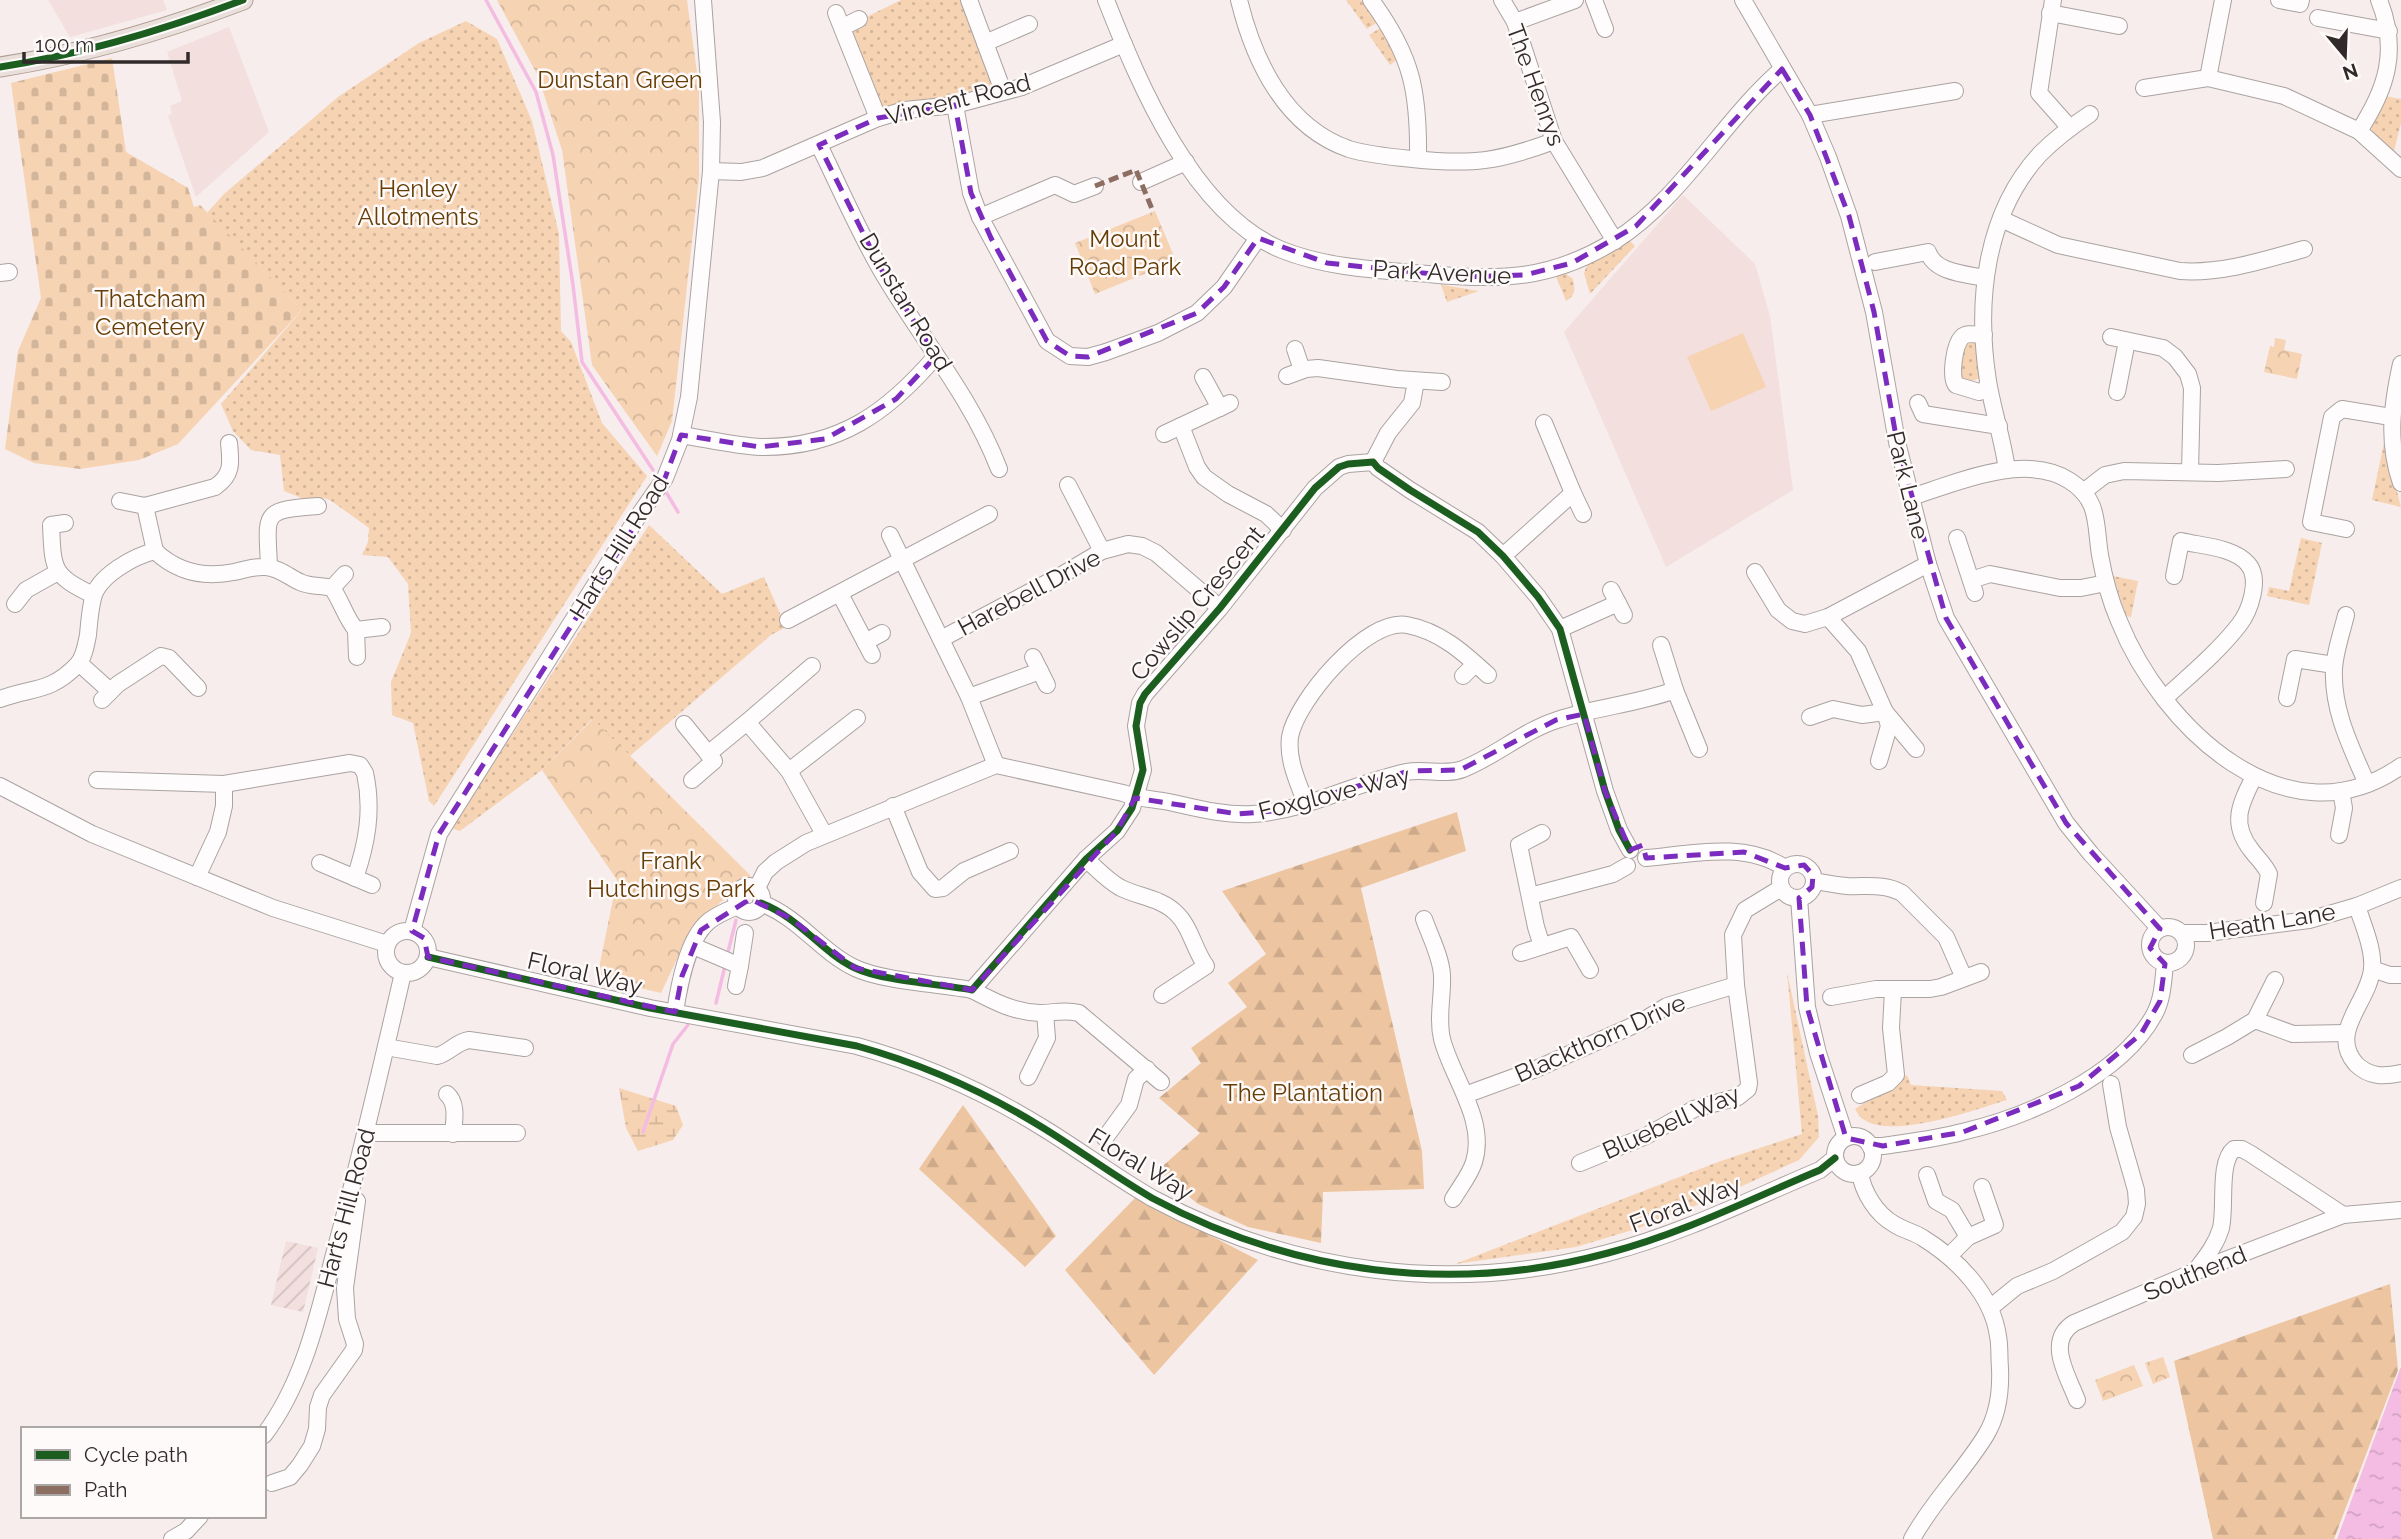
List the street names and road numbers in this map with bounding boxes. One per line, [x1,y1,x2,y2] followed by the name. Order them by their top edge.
[1501,20,1571,150] street label: The Henrys
[883,67,1033,131] street label: Vincent Road
[853,228,959,376] street label: Dunstan Road
[1372,254,1512,290] street label: Park Avenue
[1881,428,1935,542] street label: Park Lane
[563,470,675,624] street label: Harts Hill Road
[1124,520,1270,686] street label: Cowslip Crescent
[953,542,1105,642] street label: Harebell Drive
[1255,760,1413,826] street label: Foxglove Way
[2207,897,2337,945] street label: Heath Lane
[525,946,645,1000] street label: Floral Way
[1510,987,1690,1089] street label: Blackthorn Drive
[1598,1079,1744,1165] street label: Bluebell Way
[1083,1121,1199,1207] street label: Floral Way
[311,1125,381,1291] street label: Harts Hill Road
[1625,1169,1745,1239] street label: Floral Way
[2139,1239,2251,1307] street label: Southend

